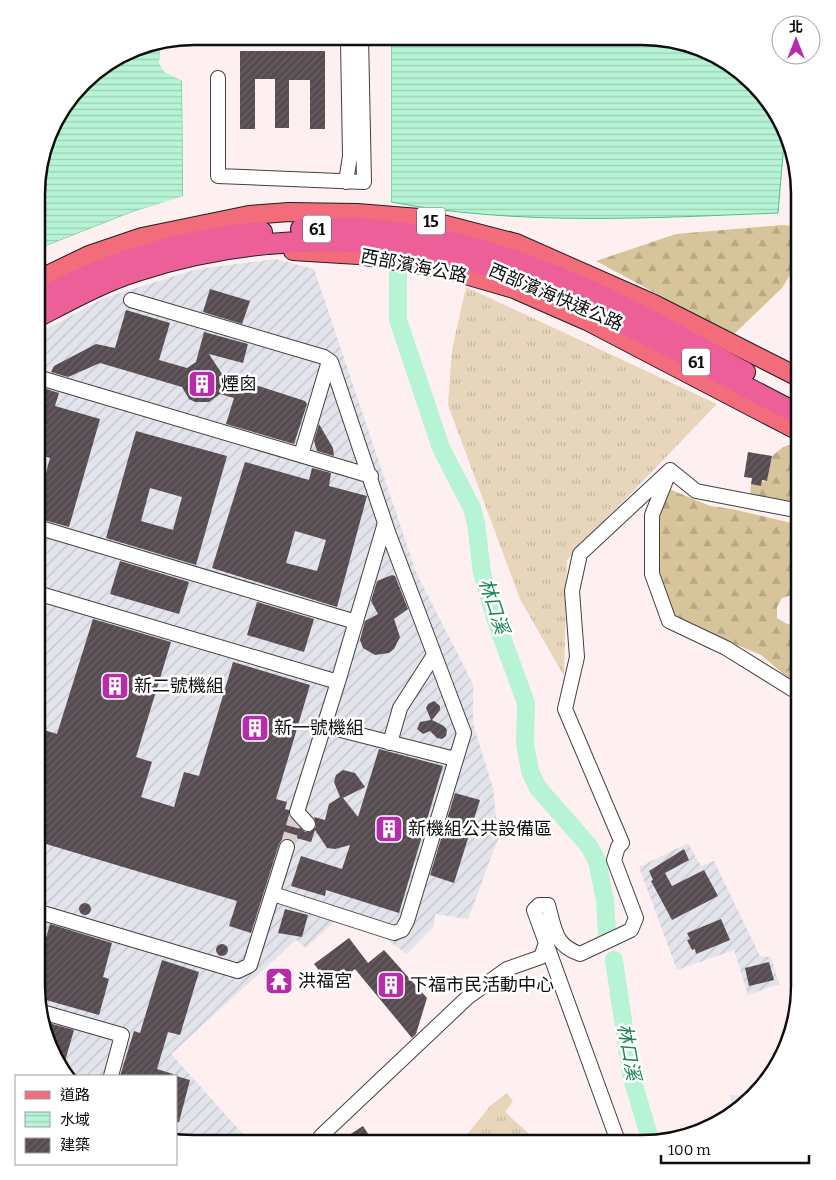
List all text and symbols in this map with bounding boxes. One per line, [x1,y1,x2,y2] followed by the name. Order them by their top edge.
[771,15,821,65] north arrow
[789,19,803,36] text: 北
[417,208,445,235] road number: 15
[303,215,331,242] road number: 61
[359,245,469,287] street label: 西部濱海公路
[485,259,627,335] street label: 西部濱海快速公路
[682,348,710,376] road number: 61
[187,369,217,399] building icon: 煙囪
[221,373,257,395] place label: 煙囪
[474,575,515,640] water label: 林口溪
[100,671,130,701] building icon: 新二號機組
[134,675,224,697] place label: 新二號機組
[240,713,270,743] building icon: 新一號機組
[274,717,364,739] place label: 新一號機組
[374,814,404,844] building icon: 新機組公共設備區
[408,818,552,840] place label: 新機組公共設備區
[264,966,294,996] temple icon: 洪福宮
[298,970,352,992] place label: 洪福宮
[376,970,406,1000] building icon: 下福市民活動中心
[410,974,554,996] place label: 下福市民活動中心
[613,1022,646,1085] water label: 林口溪
[15,1075,178,1165] legend
[60,1086,90,1104] text: 道路
[60,1111,90,1129] text: 水域
[661,1132,808,1164] scale bar
[60,1136,90,1154] text: 建築
[668,1141,711,1159] text: 100 m

